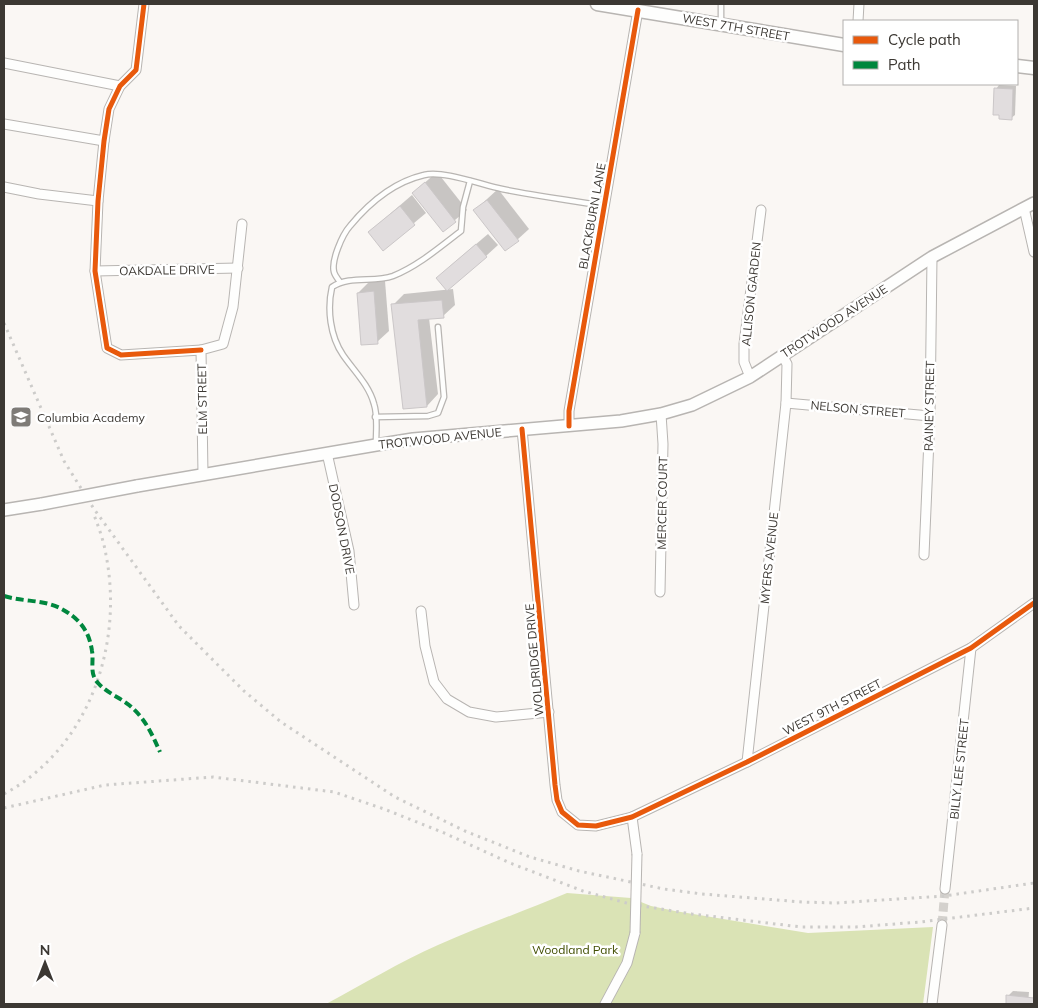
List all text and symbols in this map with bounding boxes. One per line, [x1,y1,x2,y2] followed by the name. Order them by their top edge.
[681,10,792,44] street label: WEST 7TH STREET
[843,20,1018,85] legend
[888,30,961,49] text: Cycle path
[888,55,920,74] text: Path
[575,162,609,270] street label: BLACKBURN LANE
[738,241,764,347] street label: ALLISON GARDEN
[119,262,215,278] street label: OAKDALE DRIVE
[778,281,890,361] street label: TROTWOOD AVENUE
[921,360,937,451] street label: RAINEY STREET
[194,363,210,435] street label: ELM STREET
[810,397,907,421] street label: NELSON STREET
[9,405,33,429] school or university icon: Columbia Academy
[37,410,145,425] place label: Columbia Academy
[378,424,502,452] street label: TROTWOOD AVENUE
[654,455,670,550] street label: MERCER COURT
[326,482,358,576] street label: DODSON DRIVE
[757,511,781,605] street label: MYERS AVENUE
[522,603,546,717] street label: WOLDRIDGE DRIVE
[780,675,885,738] street label: WEST 9TH STREET
[946,717,972,820] street label: BILLY LEE STREET
[20,938,70,988] north arrow
[40,941,50,959] text: N
[532,942,619,957] park label: Woodland Park

